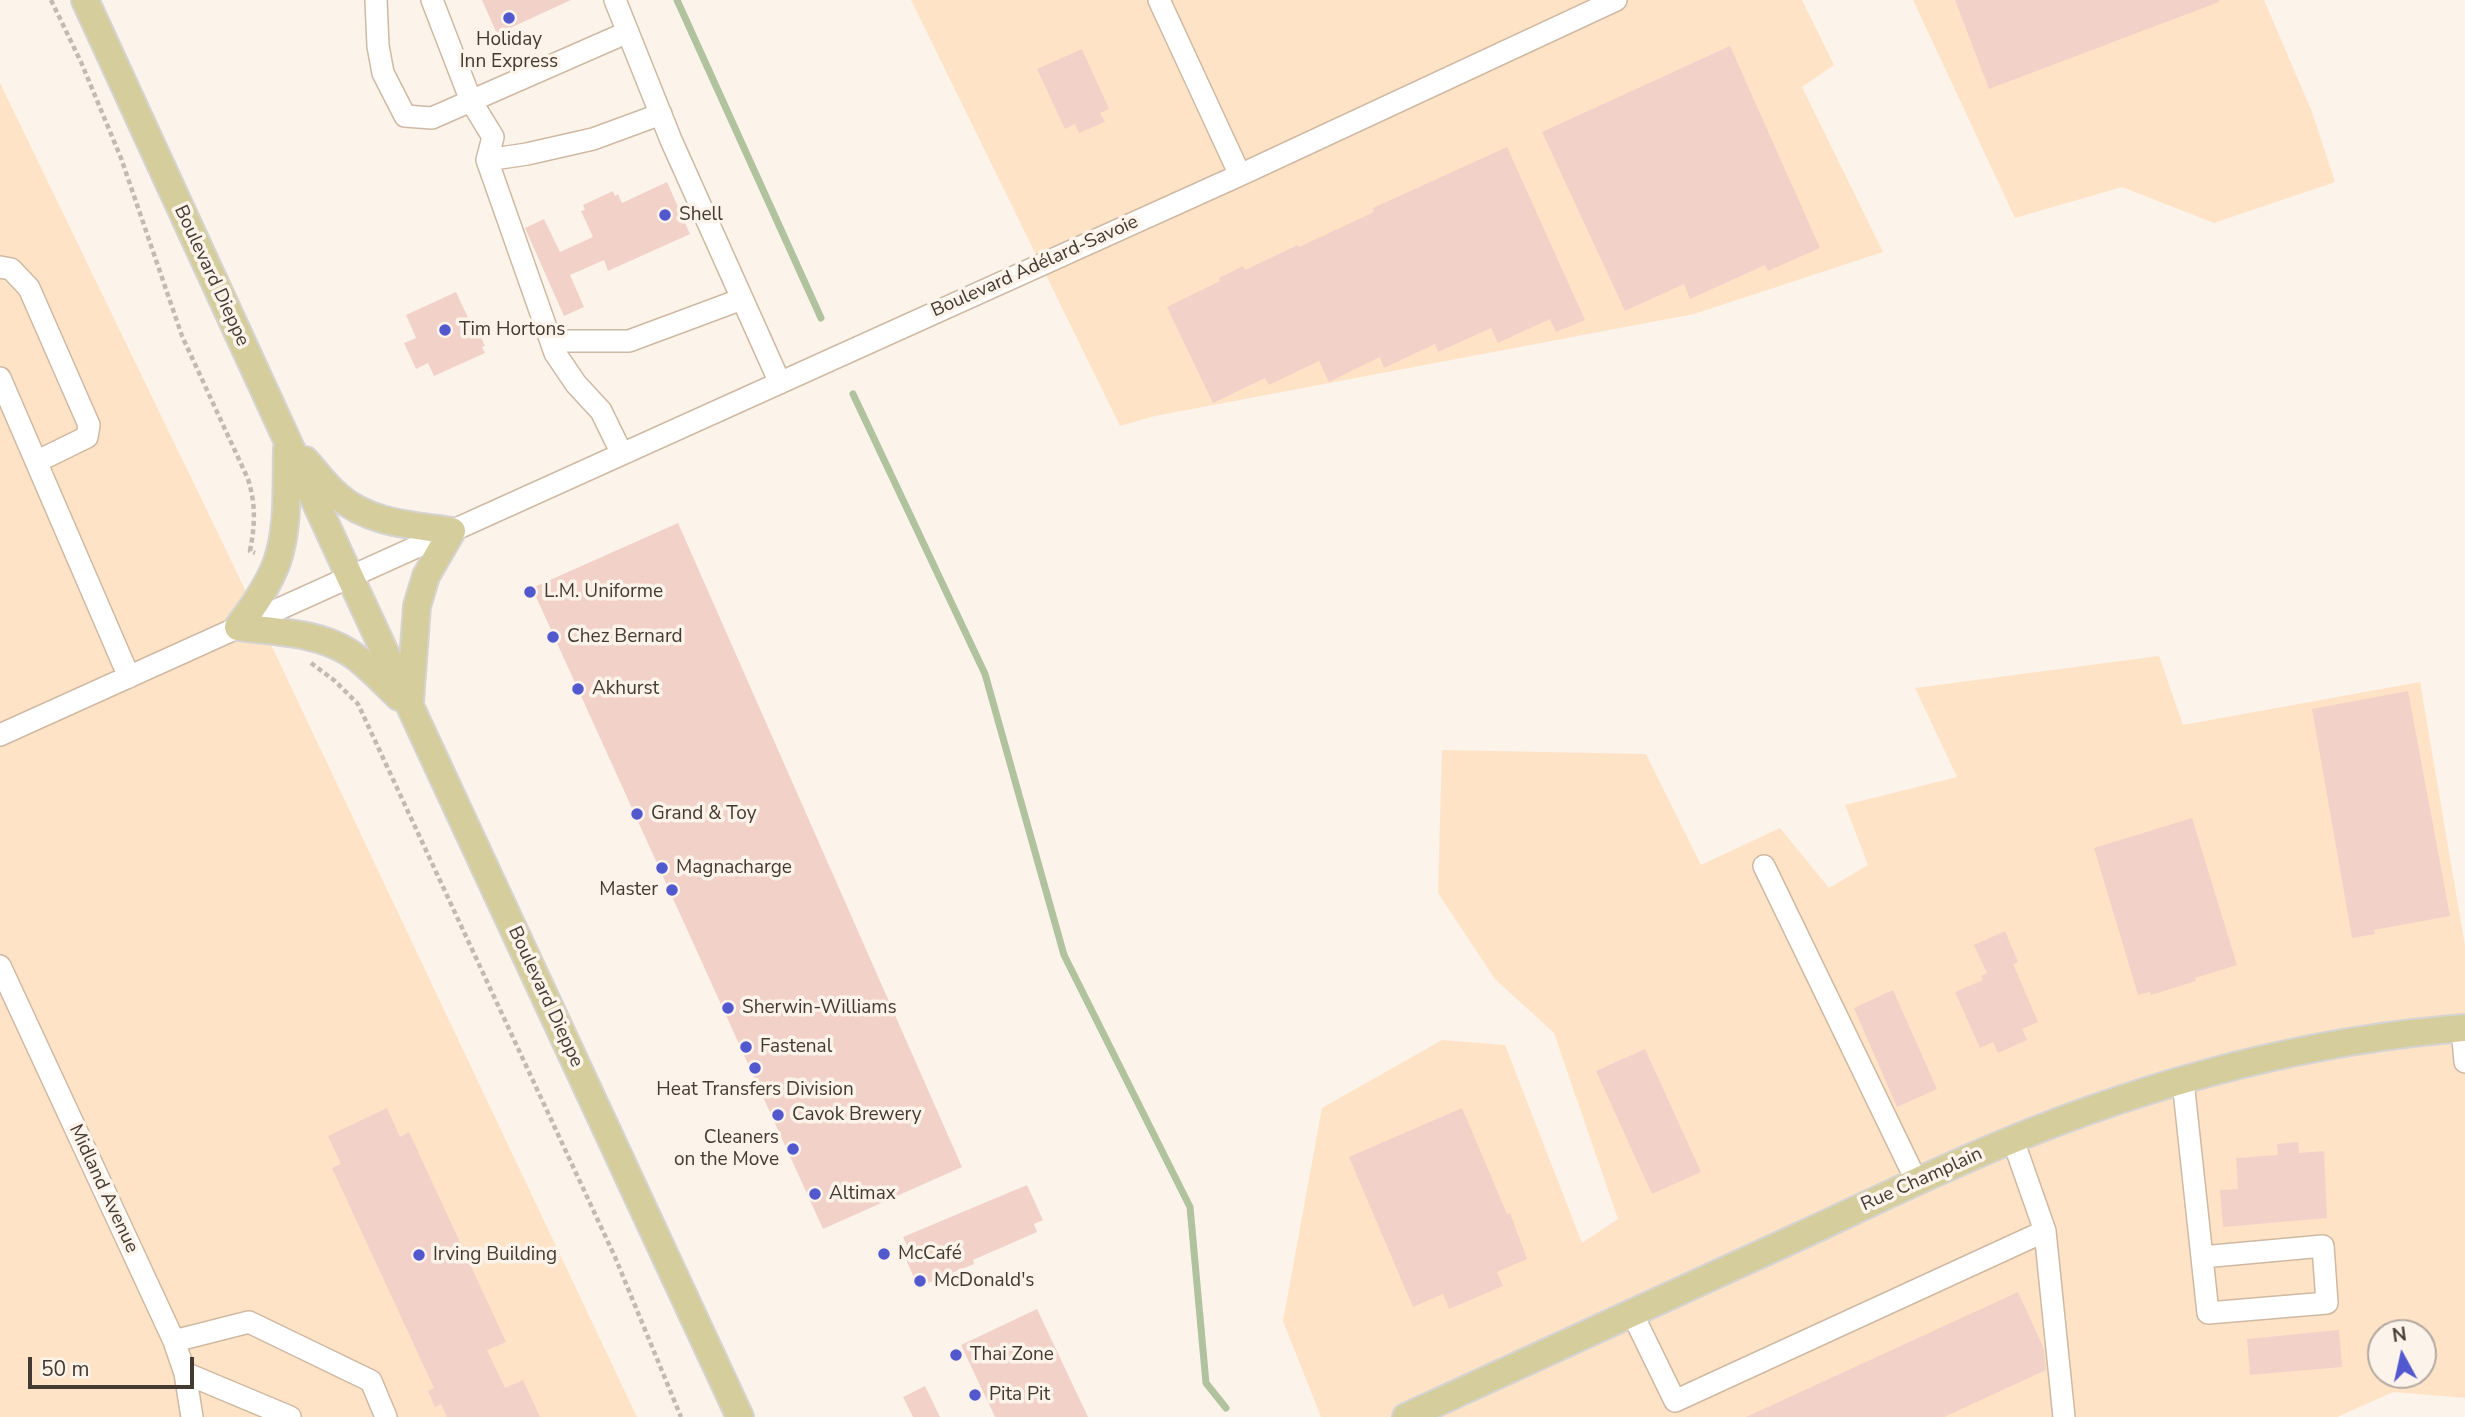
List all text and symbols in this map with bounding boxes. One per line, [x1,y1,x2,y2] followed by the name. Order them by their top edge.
[501,10,517,26] marker: Holiday Inn Express
[460,29,558,73] place label: Holiday Inn Express
[168,202,254,350] street label: Boulevard Dieppe
[679,204,723,226] place label: Shell
[657,207,673,223] marker: Shell
[928,211,1142,323] street label: Boulevard Adélard-Savoie
[459,319,565,341] place label: Tim Hortons
[437,322,453,338] marker: Tim Hortons
[544,581,663,603] place label: L.M. Uniforme
[522,584,538,600] marker: L.M. Uniforme
[567,626,683,648] place label: Chez Bernard
[545,629,561,645] marker: Chez Bernard
[592,678,659,700] place label: Akhurst
[570,681,586,697] marker: Akhurst
[651,803,757,825] place label: Grand & Toy
[629,806,645,822] marker: Grand & Toy
[676,857,792,879] place label: Magnacharge
[654,860,670,876] marker: Magnacharge
[599,879,658,901] place label: Master
[664,882,680,898] marker: Master
[502,923,588,1071] street label: Boulevard Dieppe
[742,997,897,1019] place label: Sherwin-Williams
[720,1000,736,1016] marker: Sherwin-Williams
[760,1036,832,1058] place label: Fastenal
[738,1039,754,1055] marker: Fastenal
[747,1060,763,1076] marker: Heat Transfers Division
[656,1079,854,1101] place label: Heat Transfers Division
[792,1104,922,1126] place label: Cavok Brewery
[770,1107,786,1123] marker: Cavok Brewery
[63,1121,143,1257] street label: Midland Avenue
[674,1127,779,1171] place label: Cleaners on the Move
[785,1141,801,1157] marker: Cleaners on the Move
[1858,1143,1986,1217] street label: Rue Champlain
[829,1183,896,1205] place label: Altimax
[807,1186,823,1202] marker: Altimax
[898,1243,962,1265] place label: McCafé
[433,1244,557,1266] place label: Irving Building
[876,1246,892,1262] marker: McCafé
[411,1247,427,1263] marker: Irving Building
[934,1270,1035,1292] place label: McDonald's
[912,1273,928,1289] marker: McDonald's
[2367,1319,2437,1389] north arrow
[2391,1321,2408,1349] text: N
[32,1344,198,1388] scale bar
[970,1344,1054,1366] place label: Thai Zone
[948,1347,964,1363] marker: Thai Zone
[41,1355,90,1383] text: 50 m
[989,1384,1050,1406] place label: Pita Pit
[967,1387,983,1403] marker: Pita Pit

